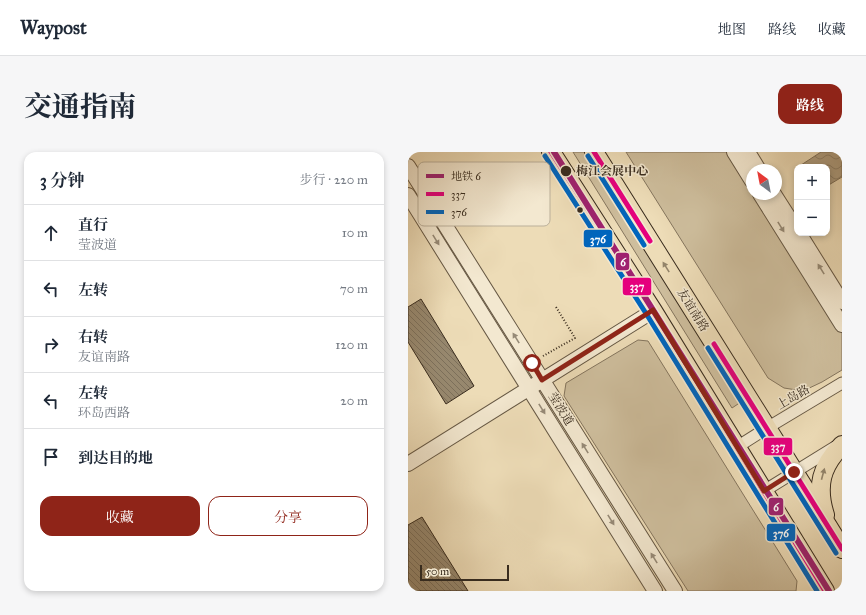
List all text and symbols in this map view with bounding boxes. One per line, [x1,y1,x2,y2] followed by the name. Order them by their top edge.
[20,16,87,39] text: Waypost
[718,21,746,38] text: 地图
[768,21,796,38] text: 路线
[818,21,846,38] text: 收藏
[778,84,842,124] button: 路线
[24,89,136,124] text: 交通指南
[418,162,550,226] legend
[559,164,573,178] marker: 梅江会展中心
[576,164,648,178] place label: 梅江会展中心
[746,164,782,200] north arrow
[794,164,830,236] map controls
[794,164,830,200] button: +
[40,170,84,191] text: 3 分钟
[451,170,481,183] text: 地铁 6
[299,172,368,188] text: 步行 · 220 m
[451,188,466,201] text: 337
[794,200,830,236] button: −
[575,205,585,215] unlabelled marker
[451,206,467,219] text: 376
[78,216,108,234] text: 直行
[40,222,62,244] icon: ahead
[777,222,785,232] one-way arrow
[342,225,368,241] text: 10 m
[583,229,613,248] line badge: 376
[590,233,607,247] text: 376
[432,235,440,245] one-way arrow
[78,237,117,253] text: 莹波道
[615,252,630,271] line badge: 6
[620,256,627,269] text: 6
[662,262,670,272] one-way arrow
[818,263,825,275] one-way arrow
[622,277,652,296] line badge: 337
[40,278,62,300] icon: left
[630,280,644,294] text: 337
[78,281,108,299] text: 左转
[340,281,368,297] text: 70 m
[674,286,712,334] street label: 友谊南路
[78,328,108,346] text: 右转
[512,333,520,343] one-way arrow
[40,334,62,356] icon: right
[335,337,368,353] text: 120 m
[78,349,130,365] text: 友谊南路
[523,354,541,372] route start
[774,382,812,412] street label: 上岛路
[78,384,108,402] text: 左转
[40,390,62,412] icon: left
[546,390,576,428] street label: 莹波道
[340,393,368,409] text: 20 m
[538,404,546,414] one-way arrow
[78,405,130,421] text: 环岛西路
[763,437,793,456] line badge: 337
[771,440,785,454] text: 337
[581,443,589,453] one-way arrow
[40,446,62,468] icon: arrive
[78,449,153,467] text: 到达目的地
[785,463,803,481] route end
[820,468,826,480] one-way arrow
[40,496,200,536] button: 收藏
[208,496,368,536] button: 分享
[768,497,784,516] line badge: 6
[773,501,780,514] text: 6
[607,514,614,526] one-way arrow
[766,523,796,542] line badge: 376
[773,527,790,541] text: 376
[651,552,658,564] one-way arrow
[420,563,509,582] scale bar
[426,565,449,578] text: 50 m

